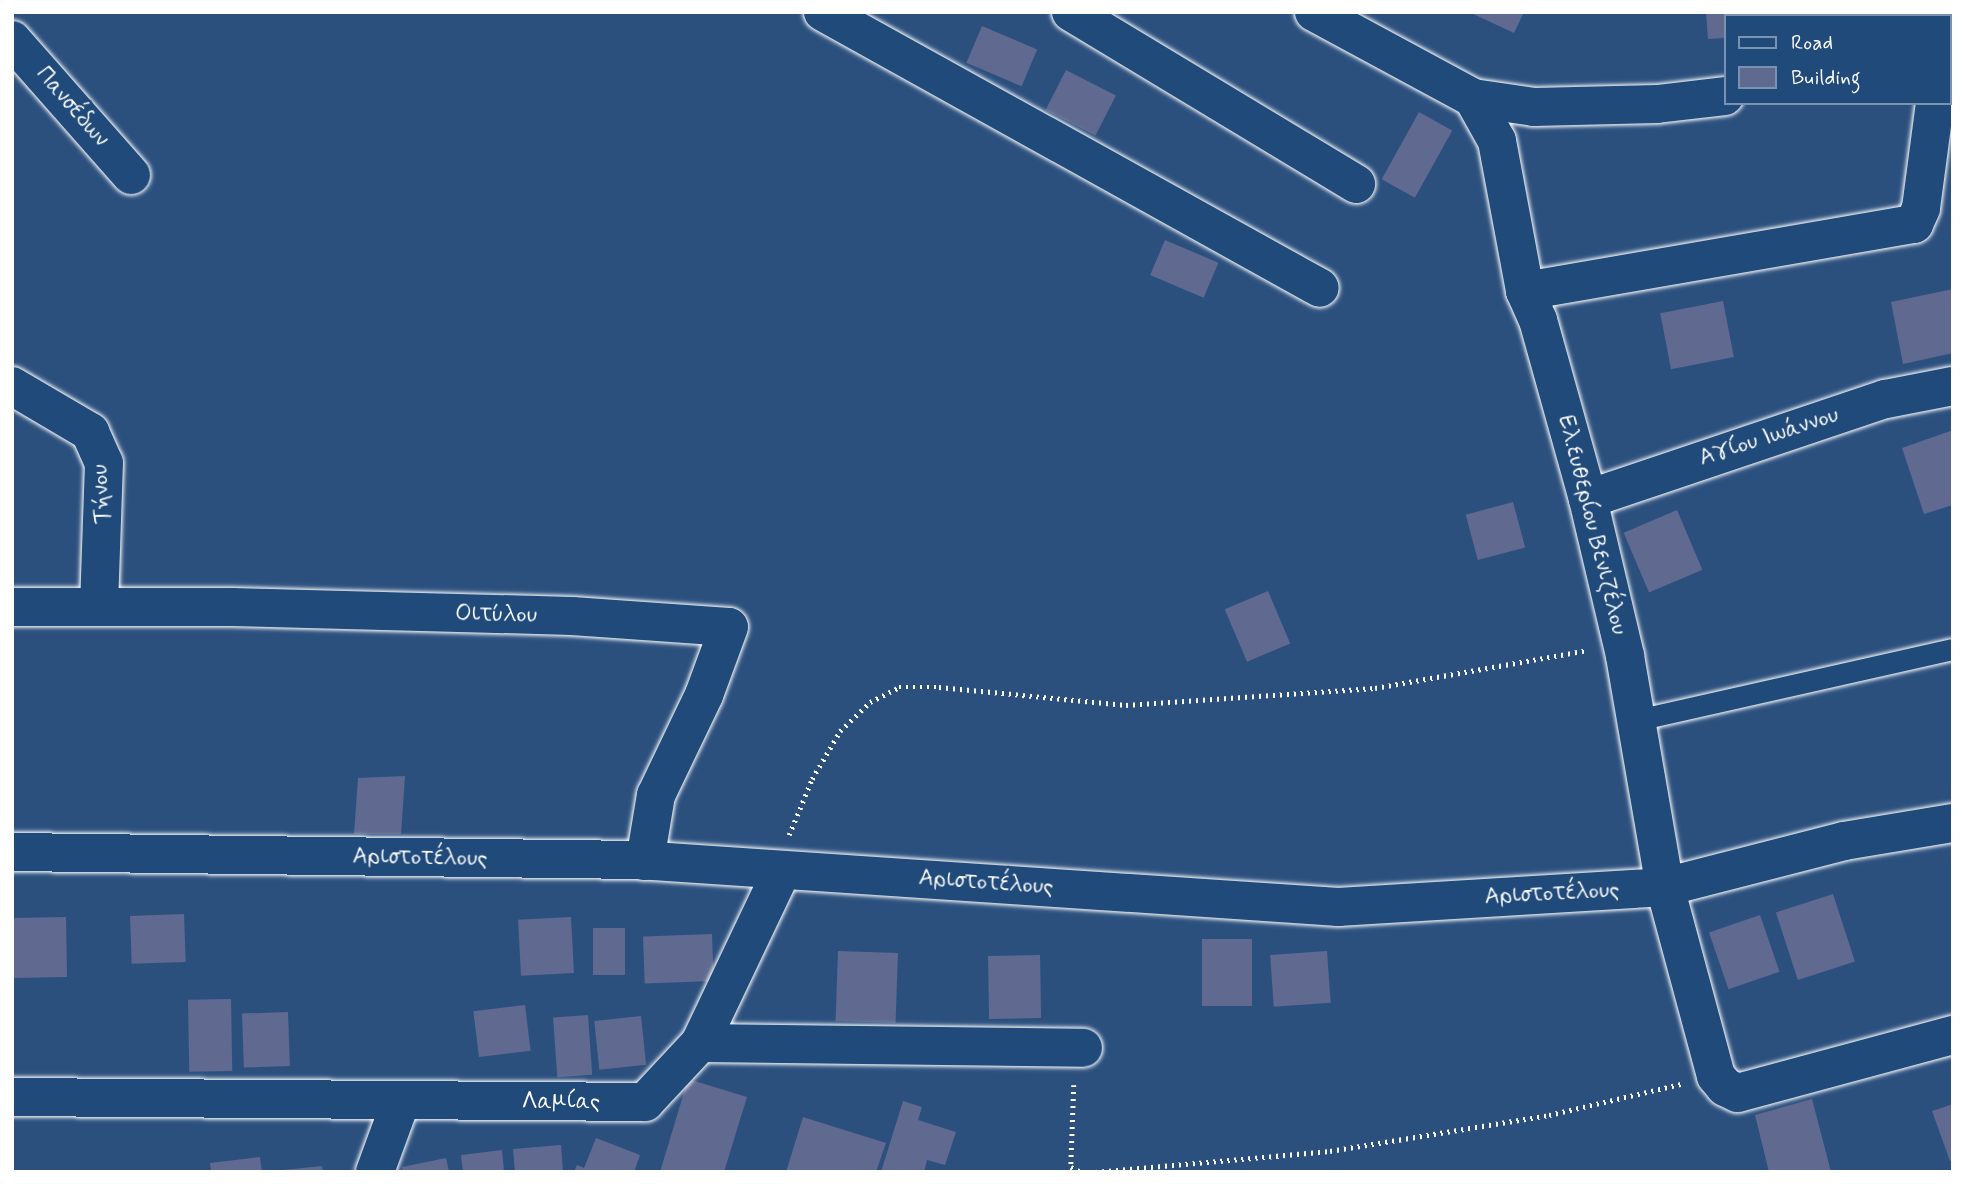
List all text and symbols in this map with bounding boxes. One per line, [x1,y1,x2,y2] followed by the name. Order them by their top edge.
[1724,14,1951,105] legend
[1791,29,1833,57] text: Road
[30,61,114,153] street label: Πανσέδων
[1791,64,1861,92] text: Building
[1696,401,1842,473] street label: Αγίου Ιωάννου
[1551,412,1633,638] street label: Ελ.ευθερίου Βενιζέλου
[87,464,117,524] street label: Τήνου
[455,600,537,630] street label: Οιτύλου
[352,843,488,873] street label: Αριστοτέλους
[918,865,1054,901] street label: Αριστοτέλους
[1484,877,1620,911] street label: Αριστοτέλους
[522,1088,600,1116] street label: Λαμίας

